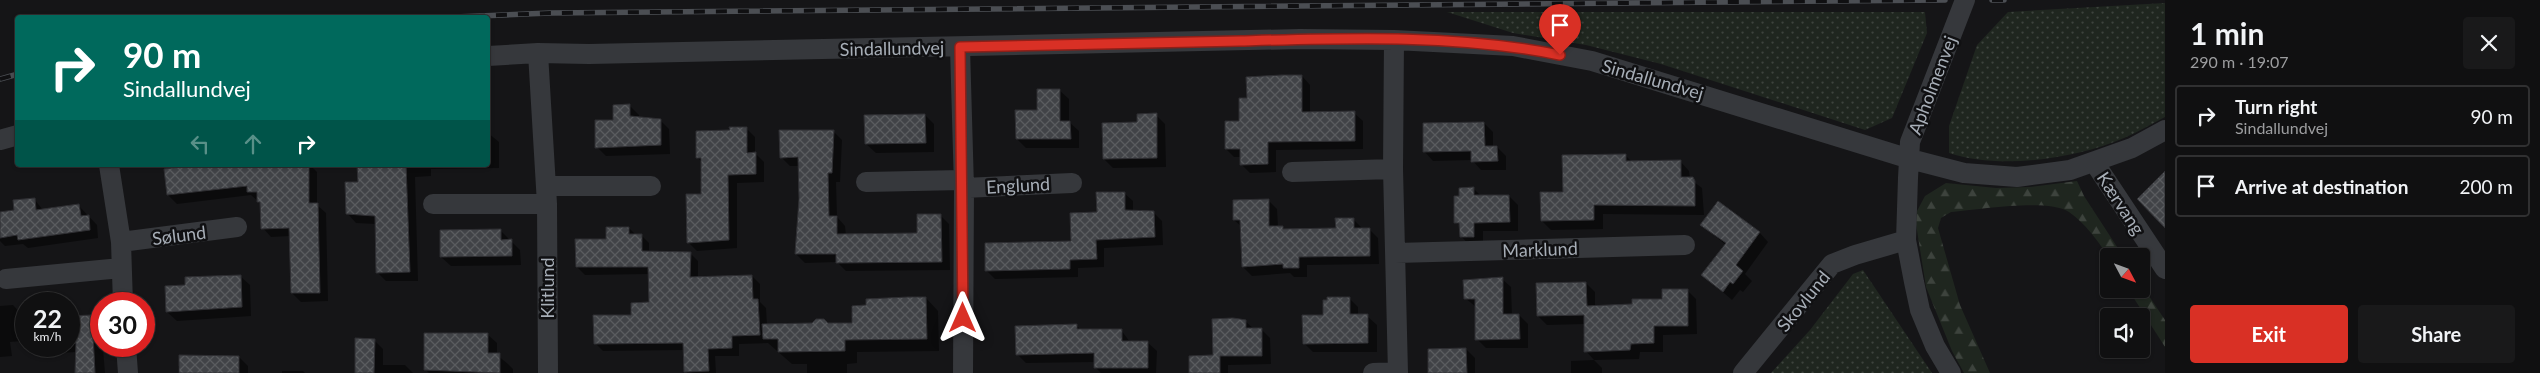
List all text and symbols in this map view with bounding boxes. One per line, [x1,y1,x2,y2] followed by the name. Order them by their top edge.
[1539,4,1581,55] pin
[1546,11,1574,39] icon: arrive
[2190,15,2264,51] text: 1 min
[2463,17,2515,69] button: close
[123,33,201,75] text: 90 m
[1903,33,1961,137] street label: Apholmenvej
[40,35,105,100] icon: right
[840,36,944,60] street label: Sindallundvej
[2190,52,2289,71] text: 290 m · 19:07
[1600,54,1706,104] street label: Sindallundvej
[123,75,251,102] text: Sindallundvej
[2235,95,2317,118] text: Turn right
[2192,102,2220,130] icon: right
[2470,105,2513,128] text: 90 m
[2235,118,2328,137] text: Sindallundvej
[186,130,214,158] icon: left
[239,130,267,158] icon: ahead
[292,130,320,158] icon: right
[2093,168,2149,238] street label: Kærvang
[985,172,1051,198] street label: Englund
[2192,172,2220,200] icon: arrive
[2235,175,2408,198] text: Arrive at destination
[2459,175,2513,198] text: 200 m
[151,221,207,249] street label: Sølund
[1502,237,1578,261] street label: Marklund
[2100,248,2150,298] north arrow
[2100,248,2150,358] map controls
[536,257,558,319] street label: Klitlund
[1772,266,1834,336] street label: Skovlund
[936,291,988,343] position arrow
[90,292,155,357] speed limit sign: 30
[33,303,62,333] text: 22
[2190,305,2348,363] button: Exit
[2358,305,2515,363] button: Share
[2100,308,2150,358] button: sound
[33,329,62,344] text: km/h

